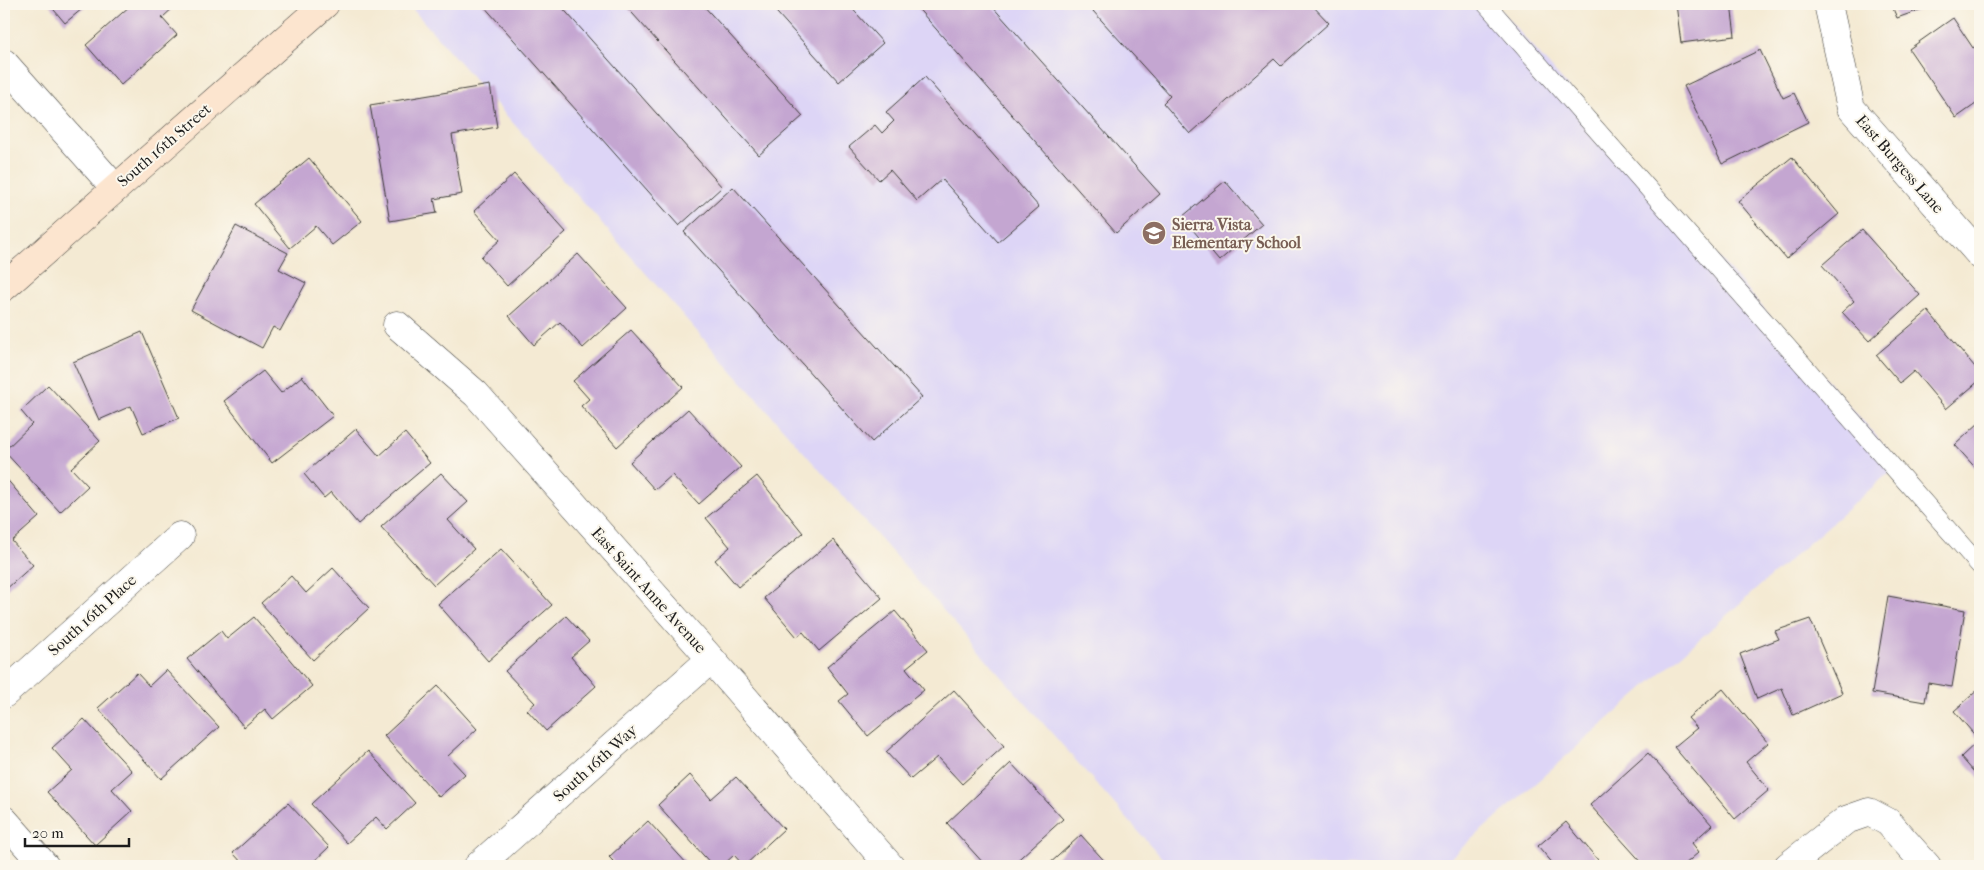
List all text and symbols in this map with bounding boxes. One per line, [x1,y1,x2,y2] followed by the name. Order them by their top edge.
[113,99,215,191] street label: South 16th Street
[1852,111,1948,217] street label: East Burgess Lane
[1172,215,1301,253] place label: Sierra Vista Elementary School
[1141,220,1167,246] school or university icon: Sierra Vista Elementary School
[587,523,711,657] street label: East Saint Anne Avenue
[44,570,140,660] street label: South 16th Place
[549,720,641,806] street label: South 16th Way
[25,815,129,847] scale bar
[32,824,64,842] text: 20 m

